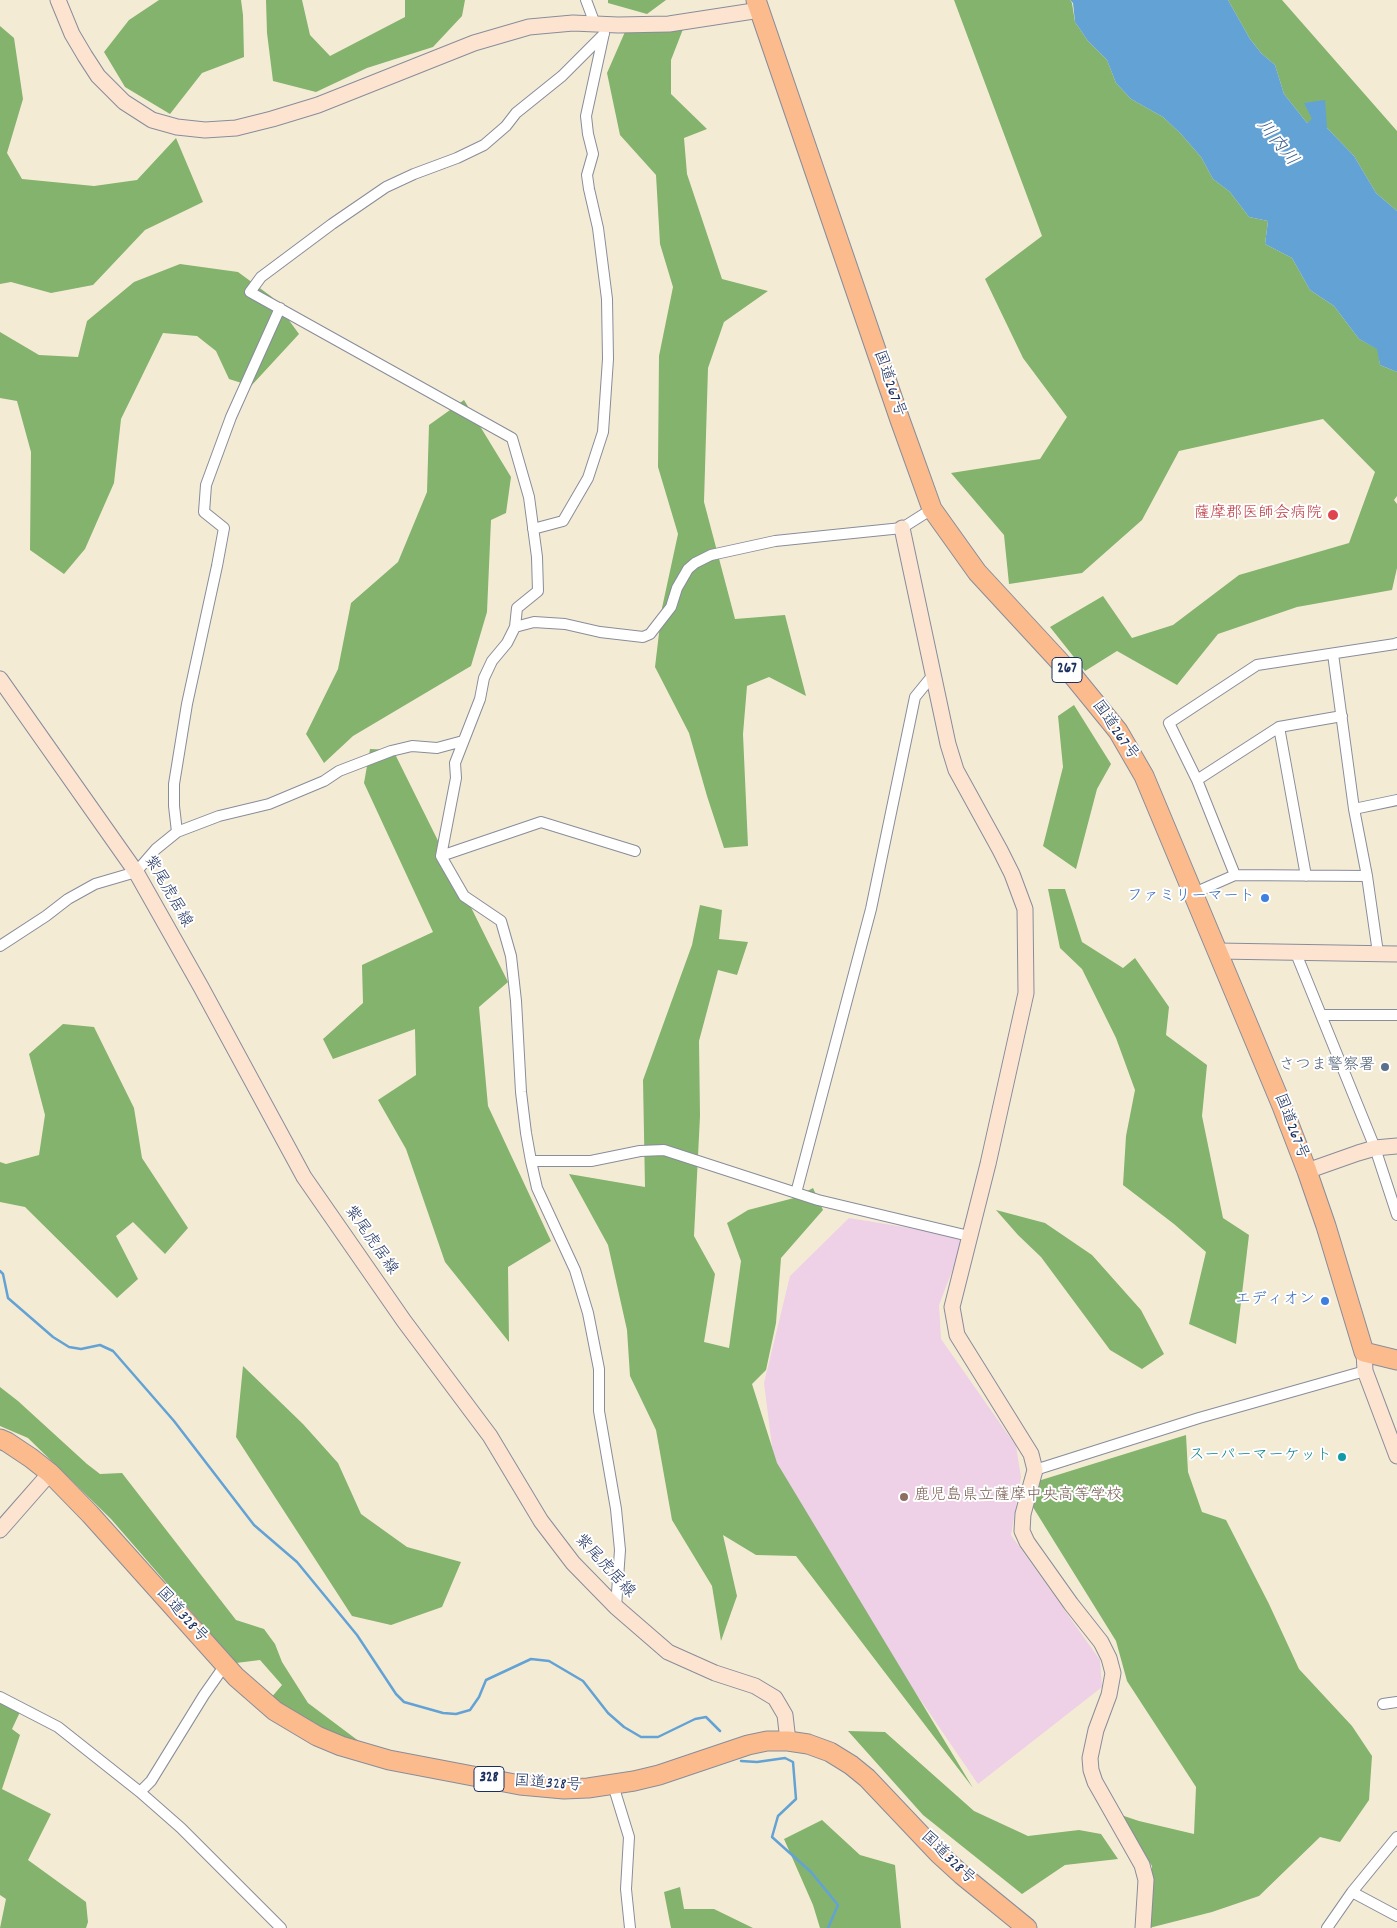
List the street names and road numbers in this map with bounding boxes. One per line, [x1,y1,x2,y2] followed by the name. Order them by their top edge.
[868,348,908,420] street label: 国道267号
[1052,658,1082,682] road number: 267
[1086,697,1142,765] street label: 国道267号
[139,853,195,931] street label: 紫尾虎居線
[1269,1091,1311,1163] street label: 国道267号
[339,1203,401,1279] street label: 紫尾虎居線
[570,1531,638,1603] street label: 紫尾虎居線
[151,1584,211,1648] street label: 国道328号
[474,1766,504,1792] road number: 328
[513,1773,583,1797] street label: 国道328号
[916,1828,978,1890] street label: 国道328号

